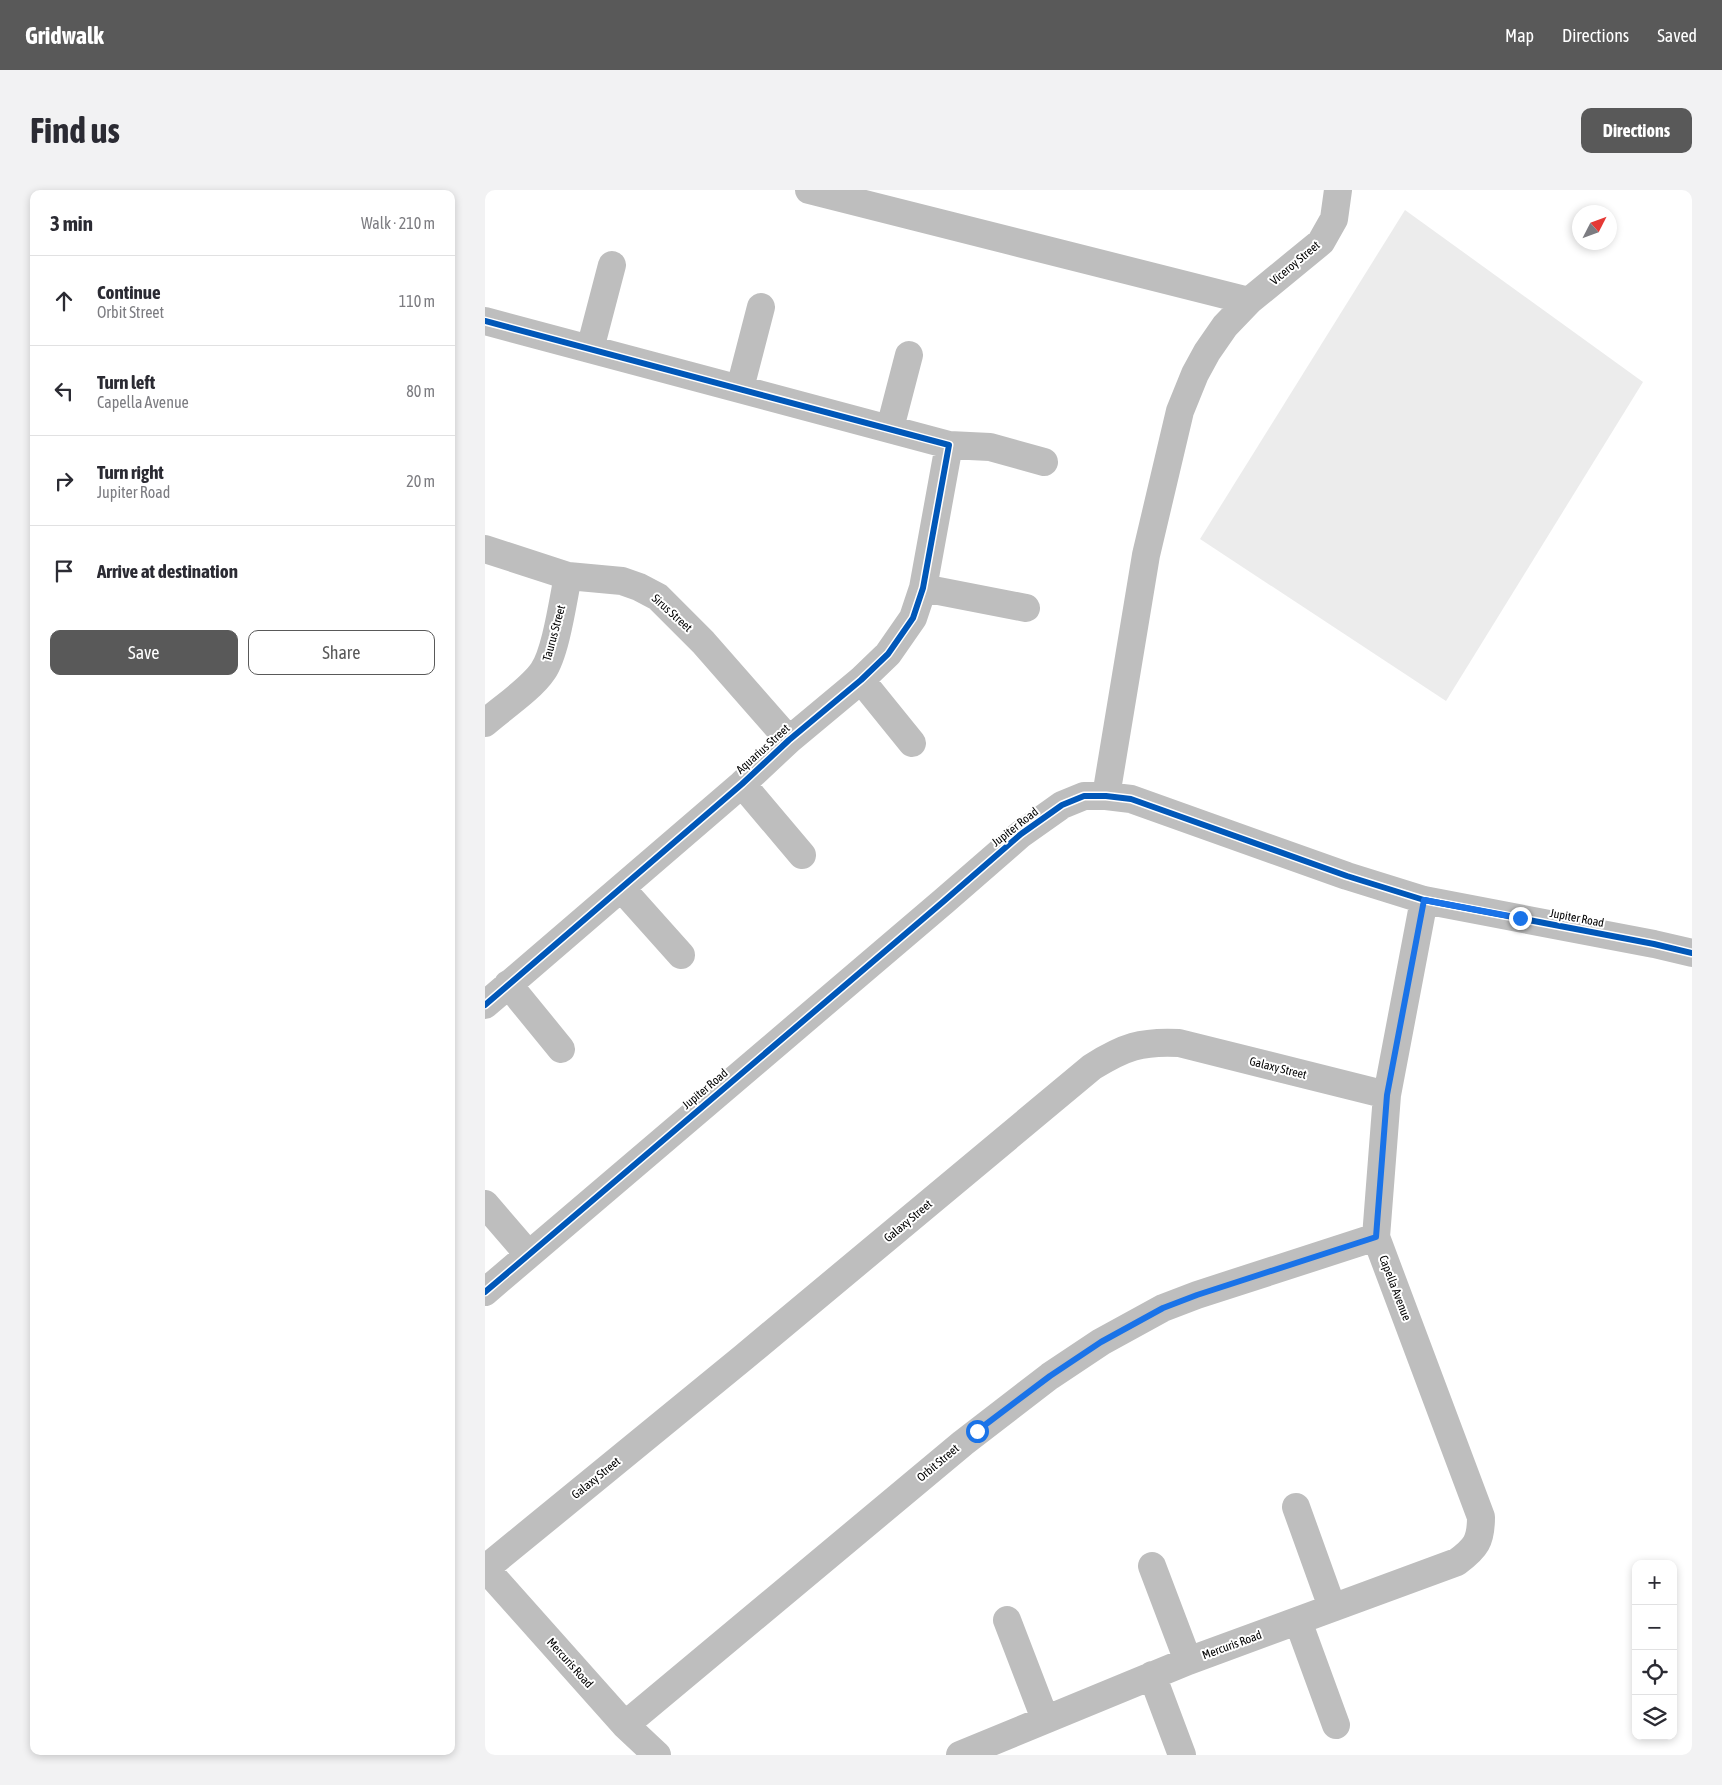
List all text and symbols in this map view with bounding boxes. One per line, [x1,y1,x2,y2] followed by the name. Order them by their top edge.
[25,22,104,49] text: Gridwalk
[1505,25,1534,46] text: Map
[1562,25,1629,46] text: Directions
[1657,25,1697,46] text: Saved
[1581,108,1692,153] button: Directions
[30,110,120,150] text: Find us
[1572,205,1617,250] north arrow
[50,211,93,235] text: 3 min
[361,214,435,232] text: Walk · 210 m
[1267,238,1323,288] street label: Viceroy Street
[97,281,161,303] text: Continue
[50,287,78,315] icon: ahead
[399,292,435,310] text: 110 m
[97,303,164,321] text: Orbit Street
[97,371,155,393] text: Turn left
[50,377,78,405] icon: left
[406,382,435,400] text: 80 m
[97,393,189,411] text: Capella Avenue
[97,461,164,483] text: Turn right
[50,467,78,495] icon: right
[406,472,435,490] text: 20 m
[97,483,170,501] text: Jupiter Road
[50,557,78,585] icon: arrive
[97,560,238,582] text: Arrive at destination
[649,591,695,635] street label: Sirus Street
[540,603,568,663] street label: Taurus Street
[50,630,238,675] button: Save
[248,630,435,675] button: Share
[733,721,793,777] street label: Aquarius Street
[989,805,1041,849] street label: Jupiter Road
[1549,906,1605,930] street label: Jupiter Road
[1509,907,1532,930] route end
[1248,1054,1309,1082] street label: Galaxy Street
[679,1066,731,1112] street label: Jupiter Road
[881,1196,935,1245] street label: Galaxy Street
[1376,1253,1414,1323] street label: Capella Avenue
[966,1420,989,1443] route start
[914,1441,962,1485] street label: Orbit Street
[569,1454,624,1502] street label: Galaxy Street
[1632,1560,1677,1740] map controls
[1632,1560,1677,1605] button: +
[1632,1605,1677,1650] button: −
[1200,1628,1264,1662] street label: Mercuris Road
[544,1635,596,1691] street label: Mercuris Road
[1632,1650,1677,1695] button: locate
[1632,1695,1677,1740] button: layers

